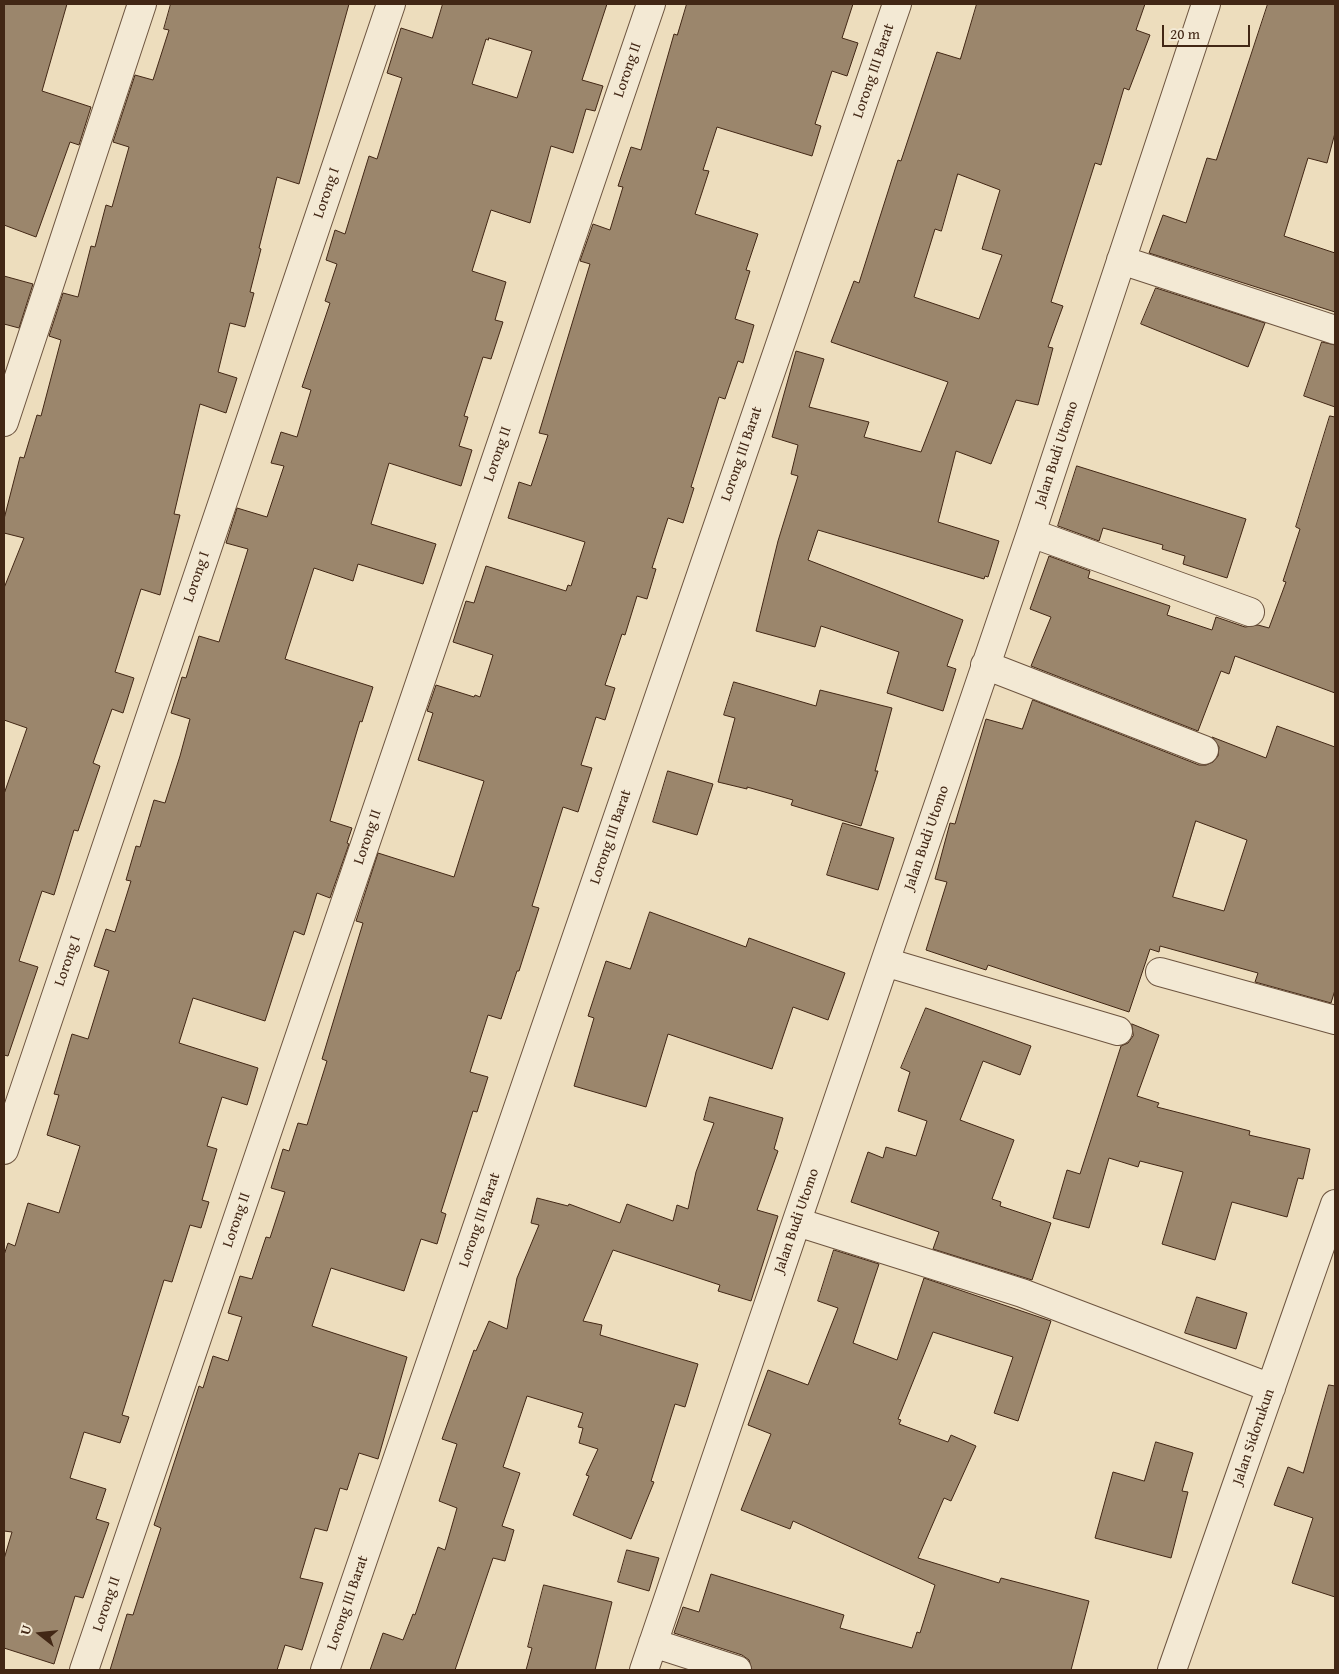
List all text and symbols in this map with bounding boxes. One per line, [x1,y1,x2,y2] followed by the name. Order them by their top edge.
[1164,15,1252,47] scale bar
[849,21,899,121] street label: Lorong III Barat
[1170,23,1200,44] text: 20 m
[610,40,646,100] street label: Lorong II
[310,165,344,221] street label: Lorong I
[1031,399,1083,509] street label: Jalan Budi Utomo
[717,404,767,504] street label: Lorong III Barat
[480,424,516,484] street label: Lorong II
[180,549,214,605] street label: Lorong I
[901,783,953,893] street label: Jalan Budi Utomo
[586,787,636,887] street label: Lorong III Barat
[350,807,386,867] street label: Lorong II
[51,933,85,989] street label: Lorong I
[771,1166,823,1276] street label: Jalan Budi Utomo
[455,1170,505,1270] street label: Lorong III Barat
[219,1190,255,1250] street label: Lorong II
[1229,1387,1279,1487] street label: Jalan Sidorukun
[323,1553,373,1653] street label: Lorong III Barat
[89,1574,125,1634] street label: Lorong II
[15,1609,65,1659] north arrow
[15,1623,36,1637] text: U

